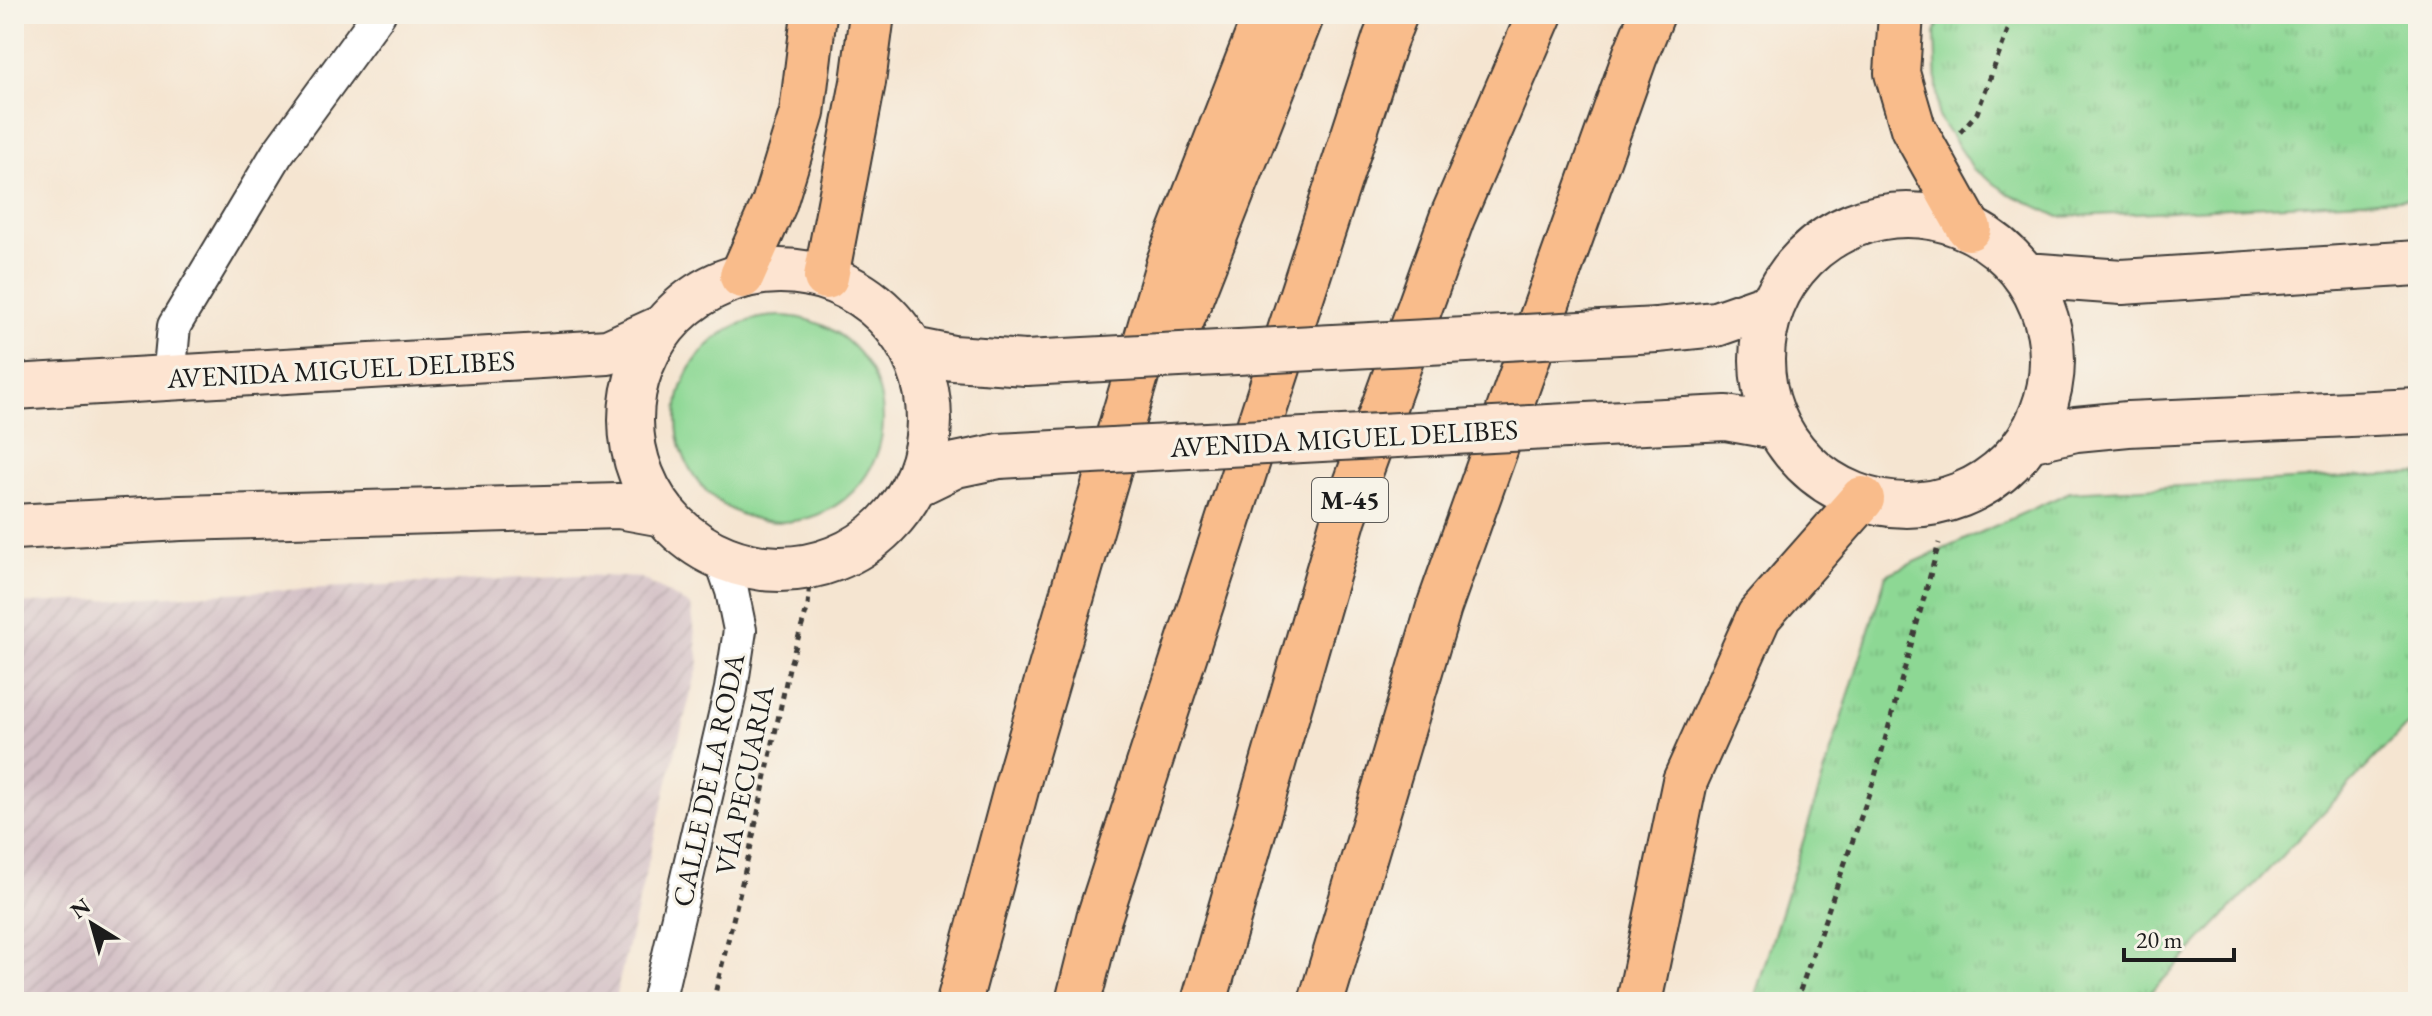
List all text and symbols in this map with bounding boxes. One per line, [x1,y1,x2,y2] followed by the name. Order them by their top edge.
[165,342,516,396] street label: AVENIDA MIGUEL DELIBES
[1168,411,1519,465] street label: AVENIDA MIGUEL DELIBES
[1312,478,1388,522] road number: M-45
[664,649,753,910] street label: CALLE DE LA RODA
[706,681,782,878] street label: VÍA PECUARIA
[52,884,132,964] north arrow
[64,891,96,925] text: N
[2124,912,2234,962] scale bar
[2136,924,2183,955] text: 20 m

